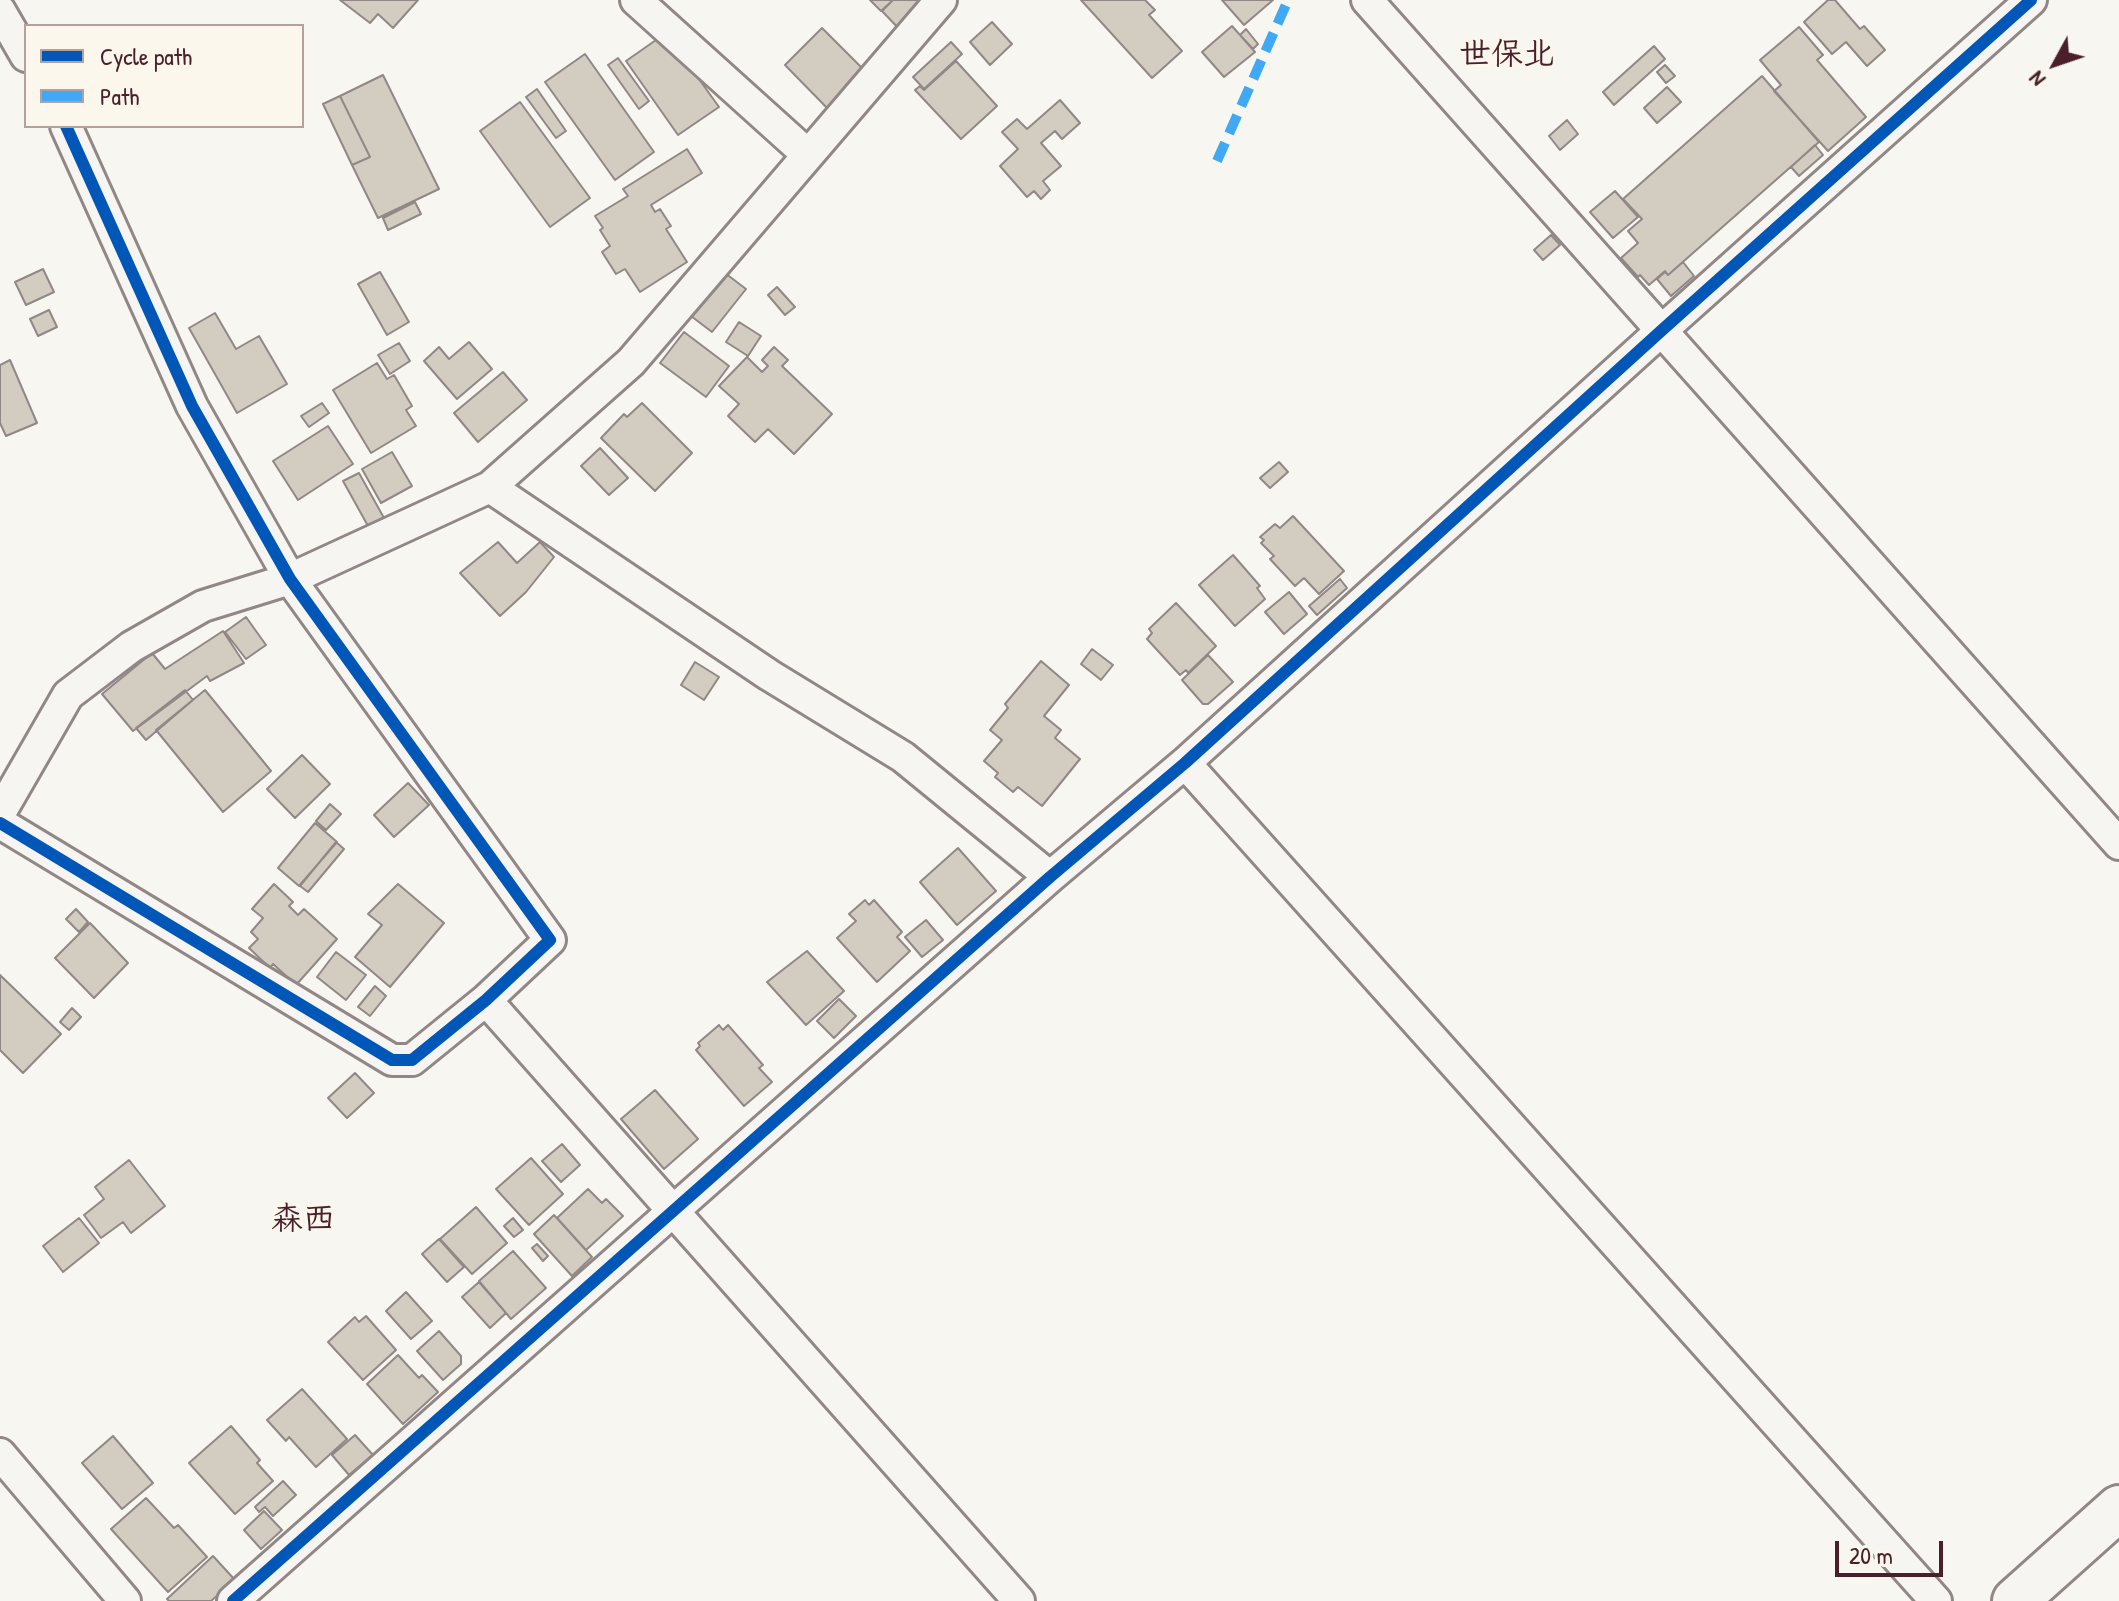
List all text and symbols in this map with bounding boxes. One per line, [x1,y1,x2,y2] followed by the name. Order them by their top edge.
[24,24,304,128] legend
[2015,24,2095,104] north arrow
[1459,36,1555,74] district label: 世保北
[100,40,192,72] text: Cycle path
[2021,65,2052,94] text: N
[100,80,139,112] text: Path
[271,1201,335,1239] district label: 森西
[1839,1525,1947,1575] scale bar
[1849,1539,1893,1571] text: 20 m

